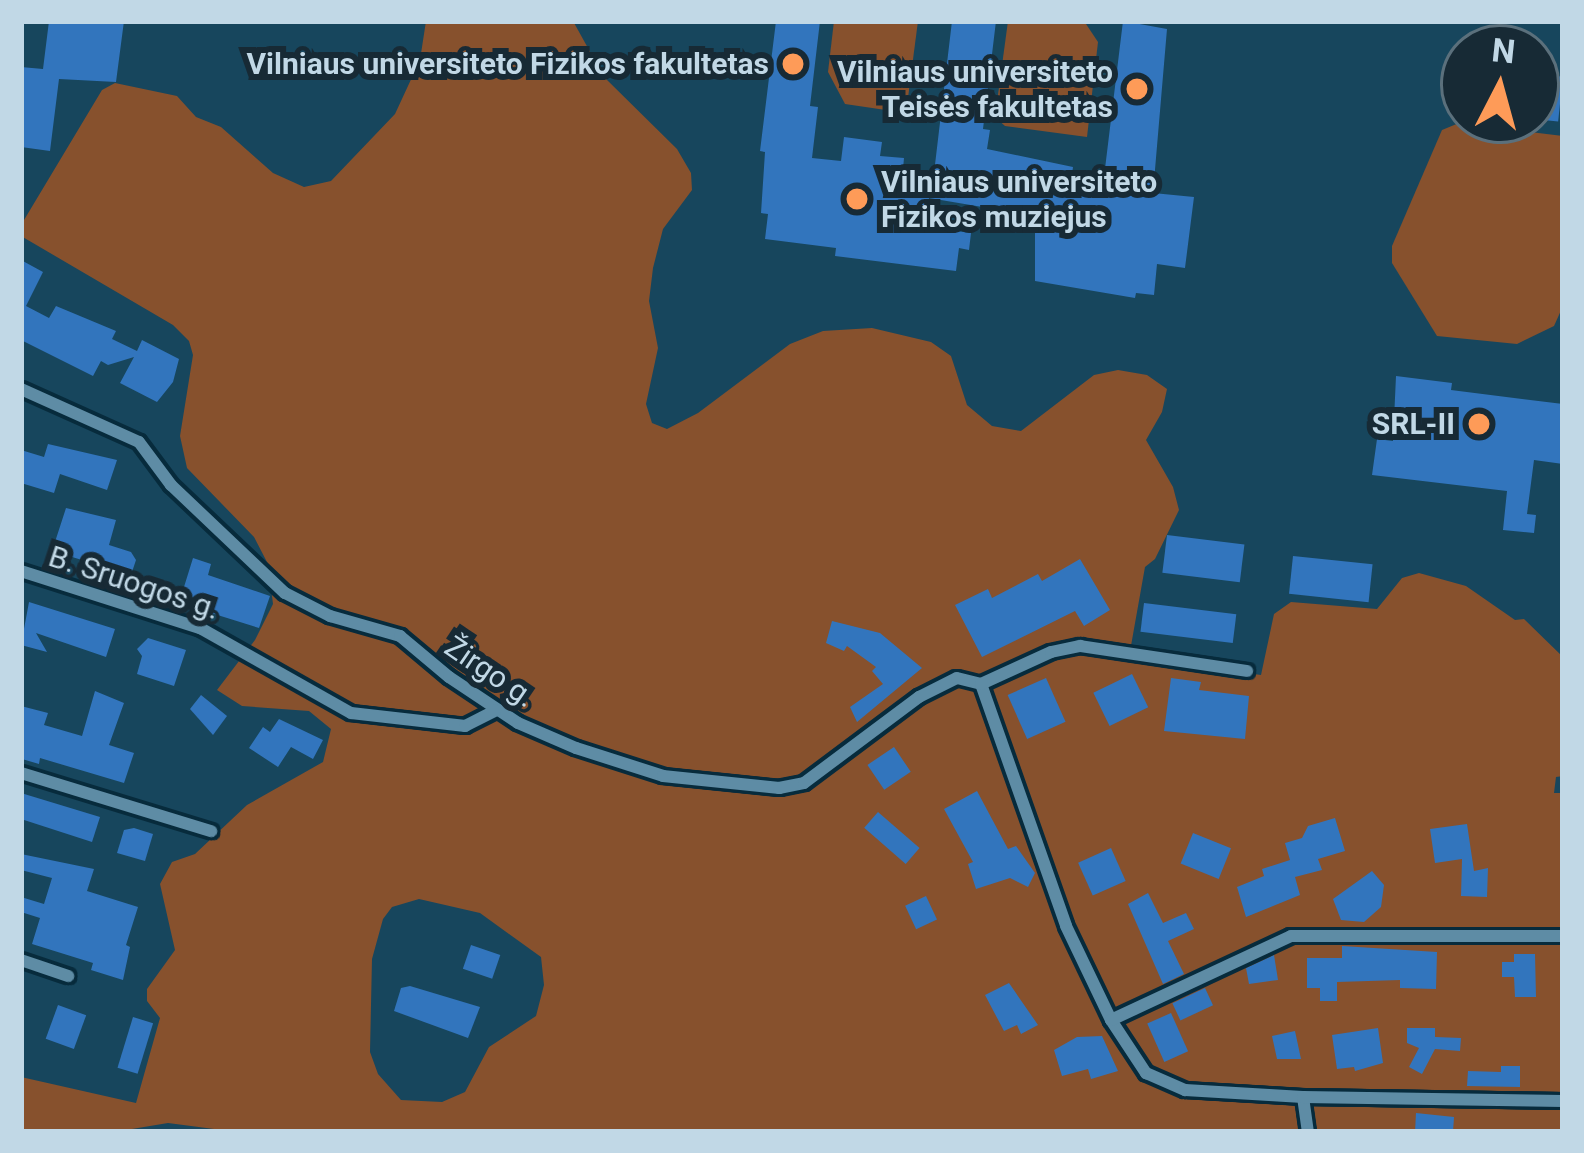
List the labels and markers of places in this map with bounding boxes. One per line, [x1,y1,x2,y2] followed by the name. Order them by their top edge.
[246,46,769,82] place label: Vilniaus universiteto Fizikos fakultetas
[780,51,806,77] marker: Vilniaus universiteto Fizikos fakultetas
[837,54,1113,124] place label: Vilniaus universiteto Teisės fakultetas
[1124,76,1150,102] marker: Vilniaus universiteto Teisės fakultetas
[881,164,1157,234] place label: Vilniaus universiteto Fizikos muziejus
[844,186,870,212] marker: Vilniaus universiteto Fizikos muziejus
[1372,406,1455,442] place label: SRL-II
[1466,411,1492,437] marker: SRL-II

